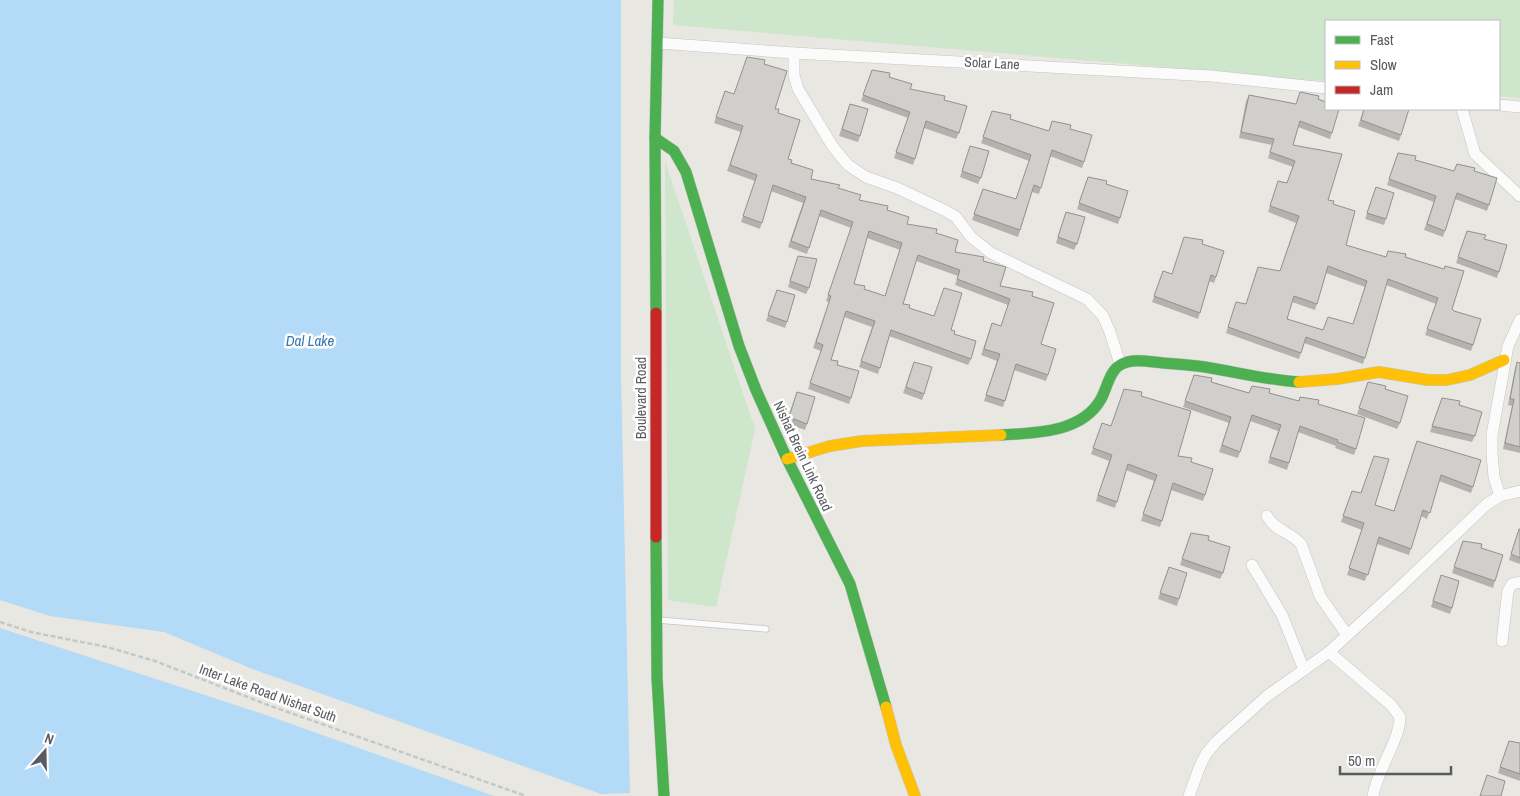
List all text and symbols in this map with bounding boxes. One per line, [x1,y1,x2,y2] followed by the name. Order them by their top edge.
[1325,20,1500,110] legend
[1370,29,1394,50] text: Fast
[964,53,1020,73] street label: Solar Lane
[1370,54,1397,75] text: Slow
[1370,79,1393,100] text: Jam
[286,330,334,351] water label: Dal Lake
[632,357,650,439] street label: Boulevard Road
[770,398,836,514] street label: Nishat Brein Link Road
[197,660,339,726] street label: Inter Lake Road Nishat Suth
[20,726,70,776] north arrow
[42,729,56,749] text: N
[1340,744,1451,776] scale bar
[1348,750,1375,771] text: 50 m

